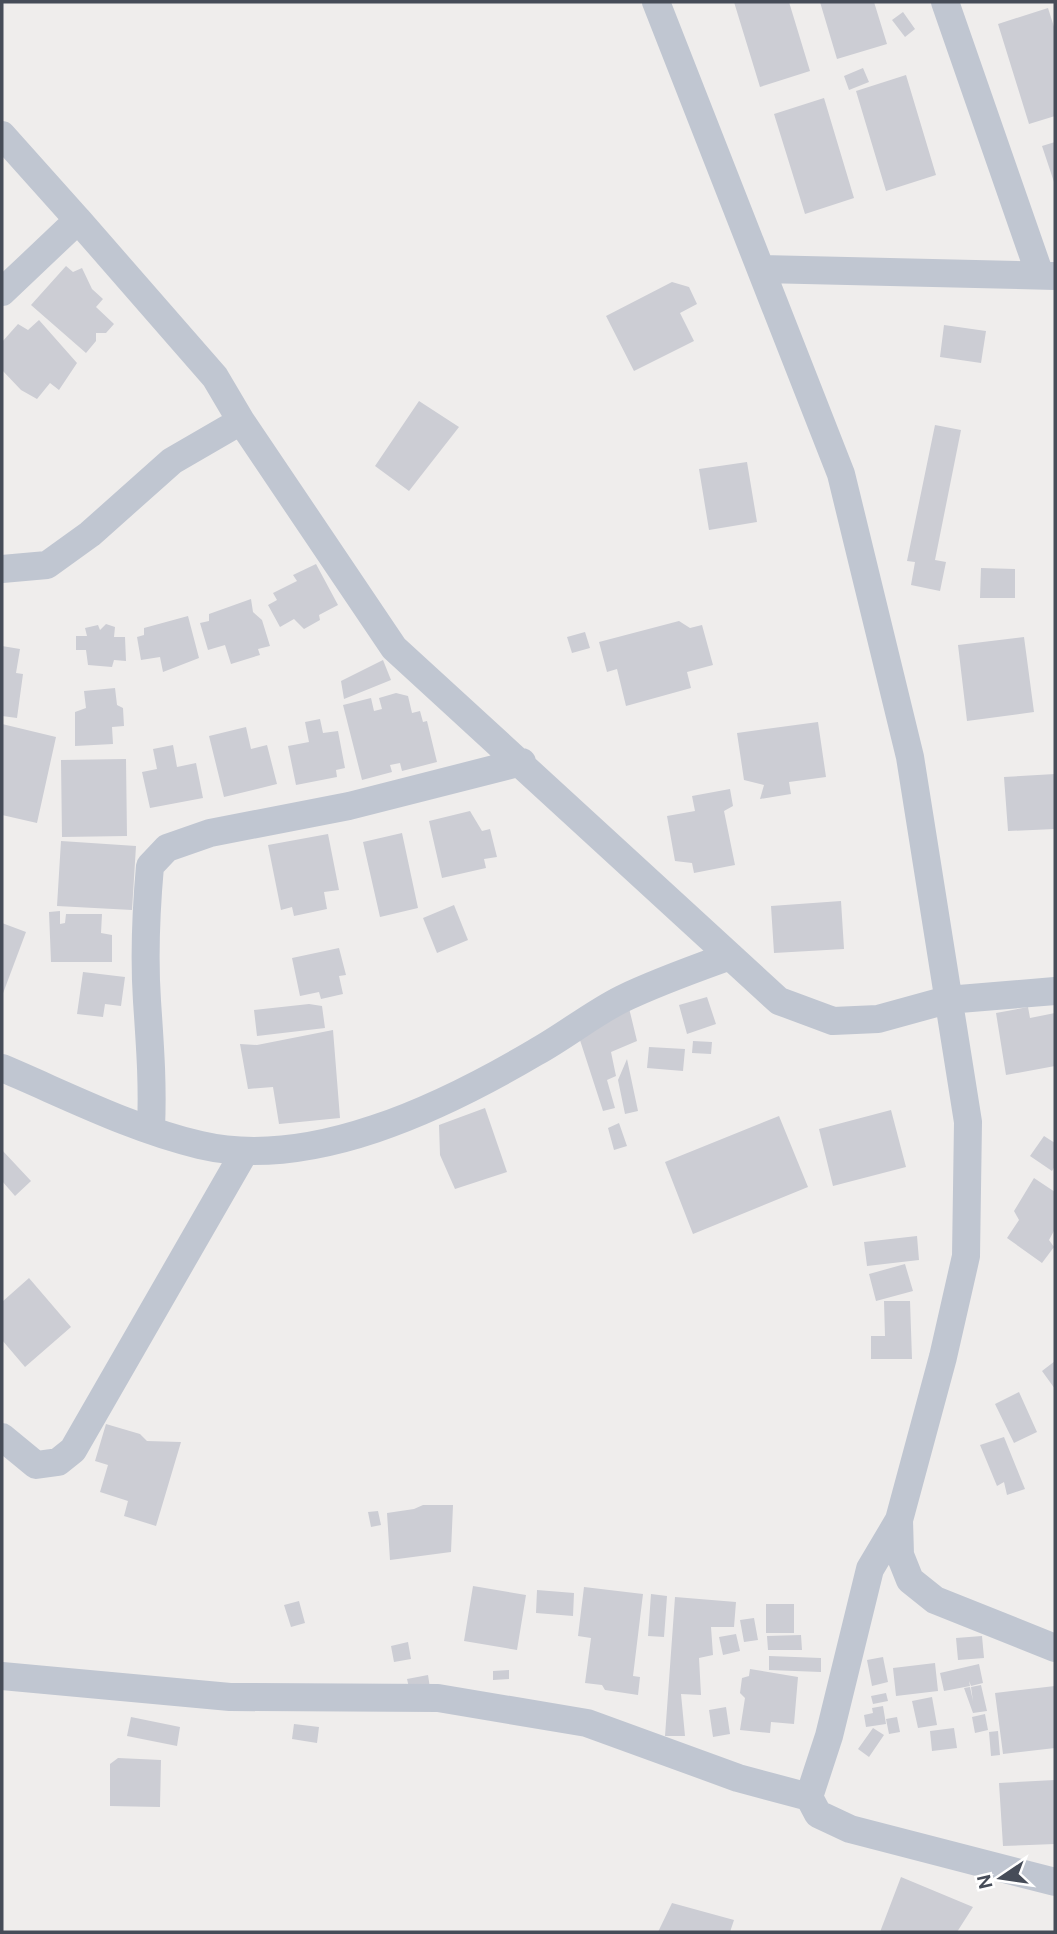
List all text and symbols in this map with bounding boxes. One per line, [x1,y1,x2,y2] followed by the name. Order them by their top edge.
[966,1843,1036,1913] north arrow
[971,1872,999,1891] text: N

